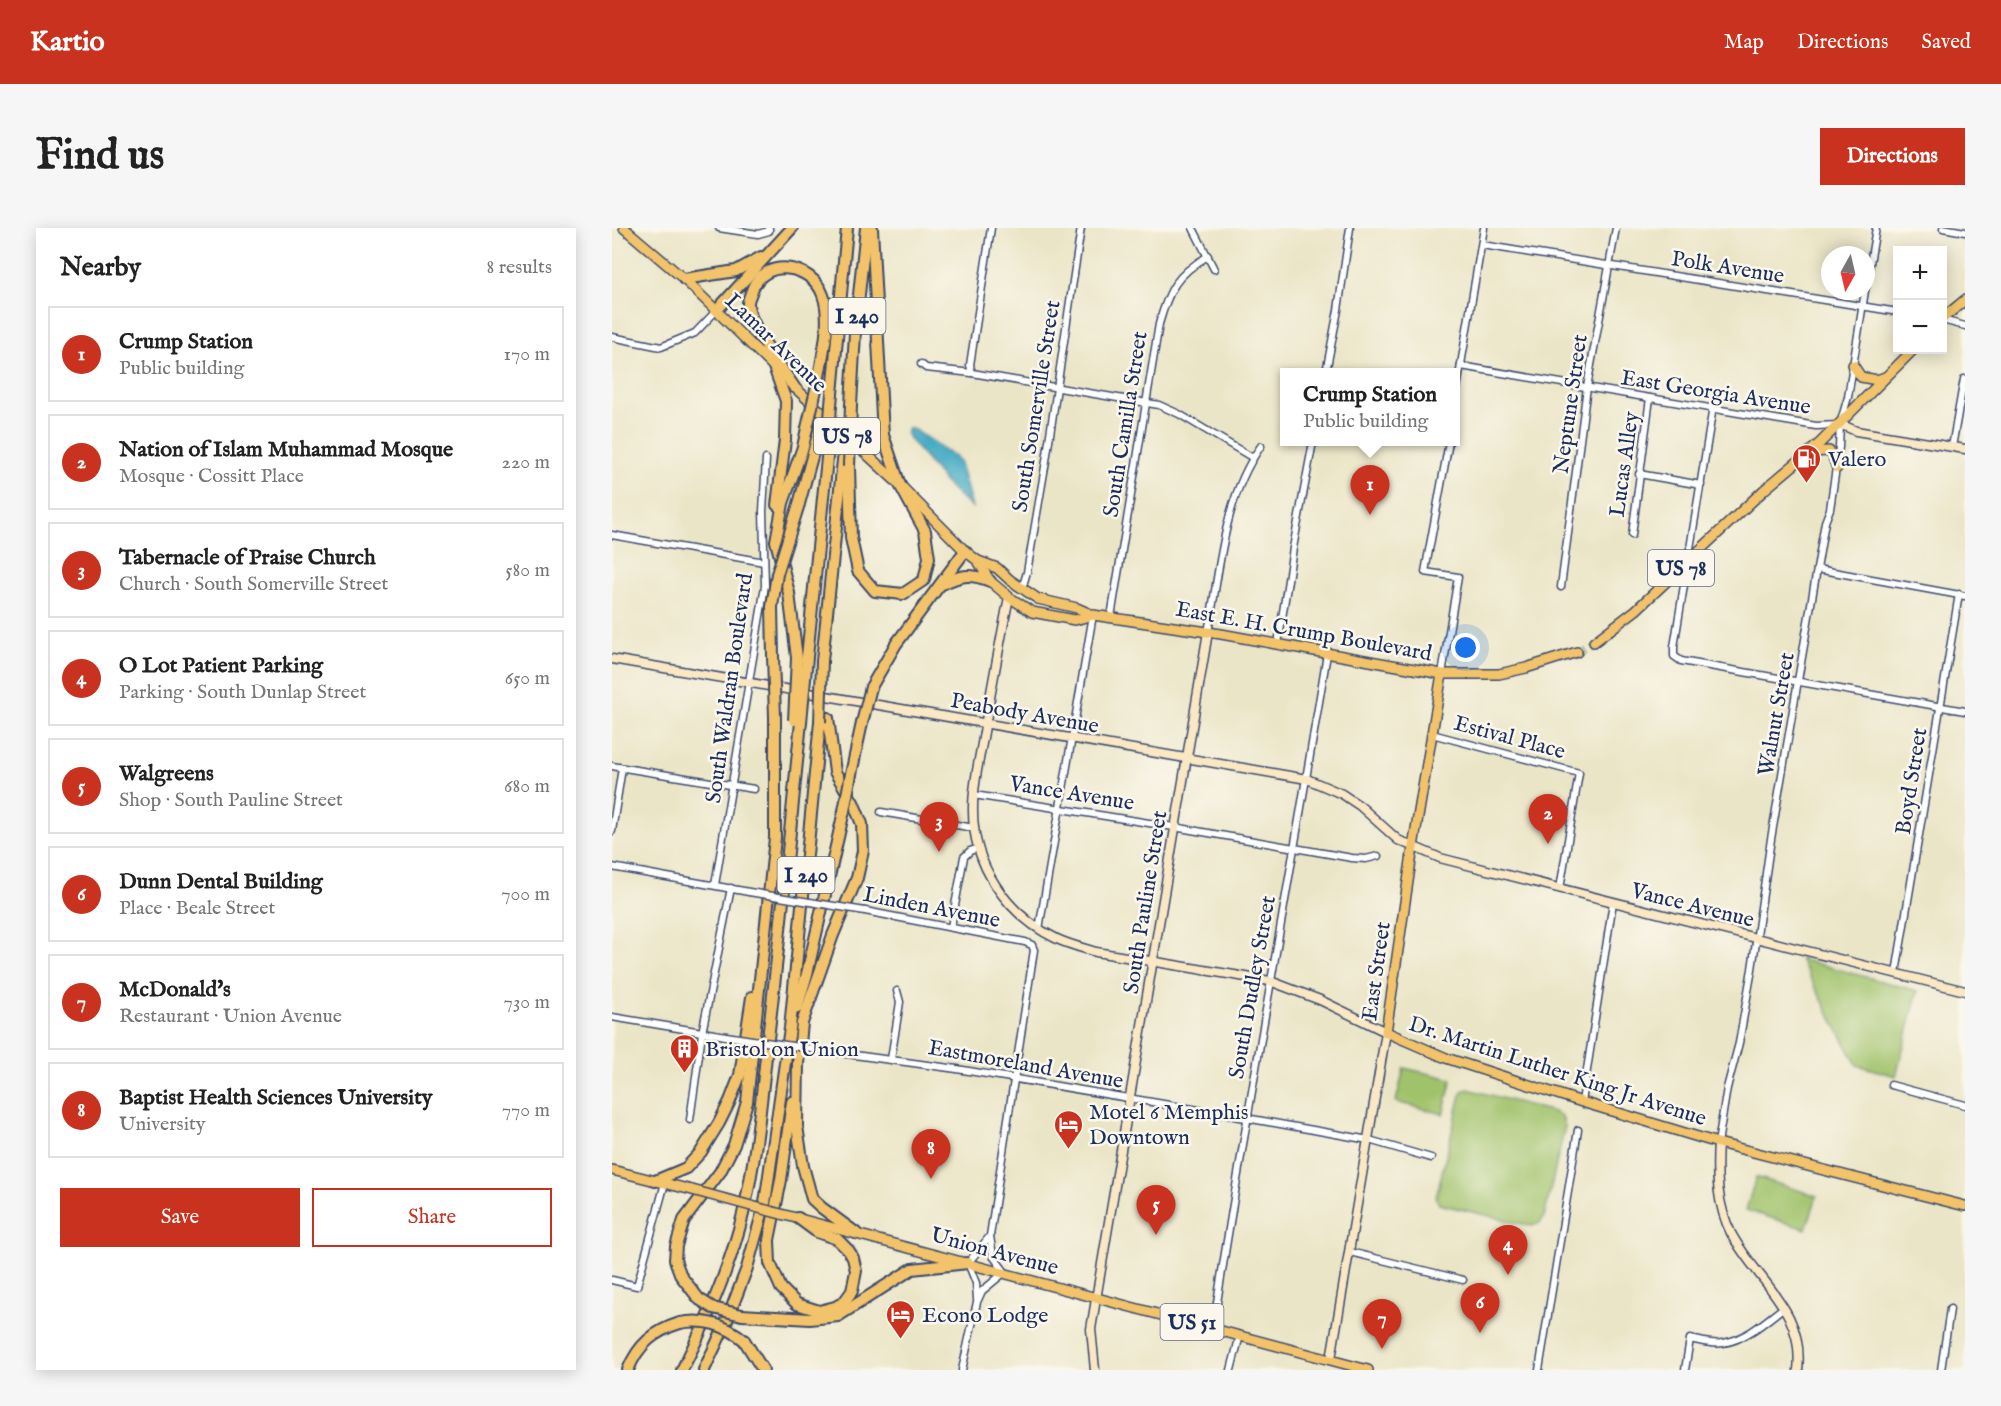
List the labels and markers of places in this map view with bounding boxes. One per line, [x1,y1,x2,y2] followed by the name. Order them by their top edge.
[1791,442,1823,484] fuel station icon: Valero
[1827,446,1887,474] place label: Valero
[1350,466,1389,515] pin: 1
[1528,794,1568,844] pin: 2
[920,802,958,852] pin: 3
[668,1032,700,1074] building icon: Bristol on Union
[705,1036,859,1064] place label: Bristol on Union
[1089,1099,1249,1152] place label: Motel 6 Memphis Downtown
[1052,1108,1084,1150] hotel icon: Motel 6 Memphis Downtown
[912,1130,950,1179] pin: 8
[1136,1186,1176,1235] pin: 5
[1488,1226,1528,1275] pin: 4
[1460,1284,1500,1333] pin: 6
[885,1298,917,1340] hotel icon: Econo Lodge
[1362,1300,1402,1349] pin: 7
[922,1302,1048,1330] place label: Econo Lodge

